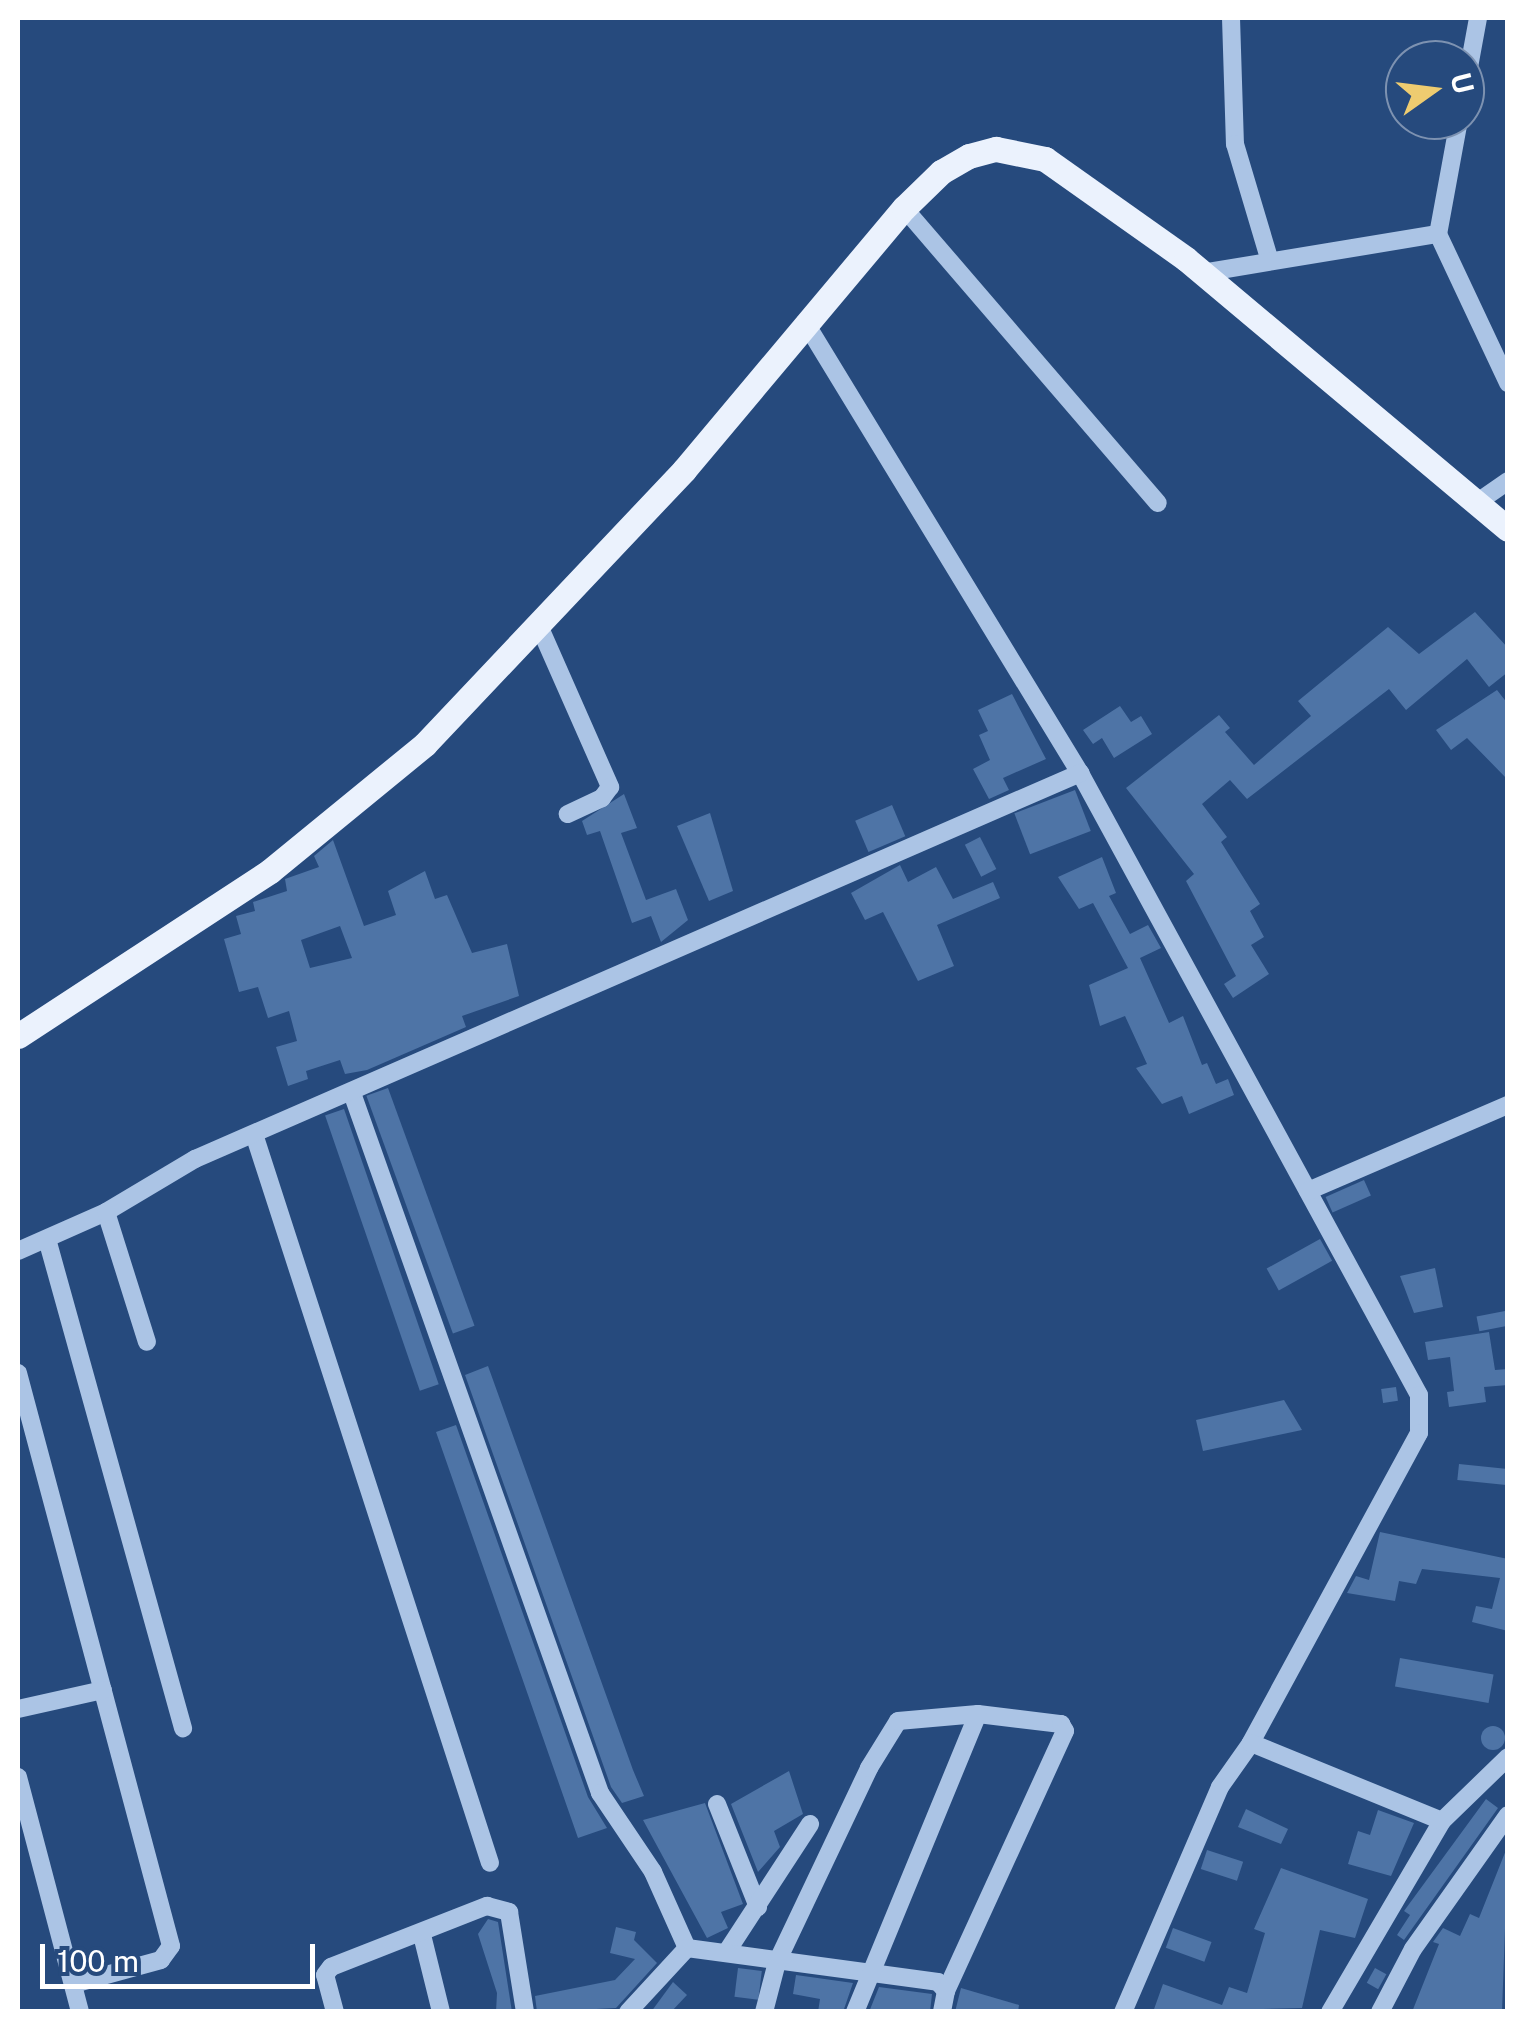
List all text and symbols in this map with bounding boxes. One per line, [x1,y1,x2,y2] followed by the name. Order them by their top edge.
[1385,40,1485,140] north arrow
[1444,69,1481,97] text: U
[45,1924,320,1986] scale bar
[57,1943,139,1979] text: 100 m

